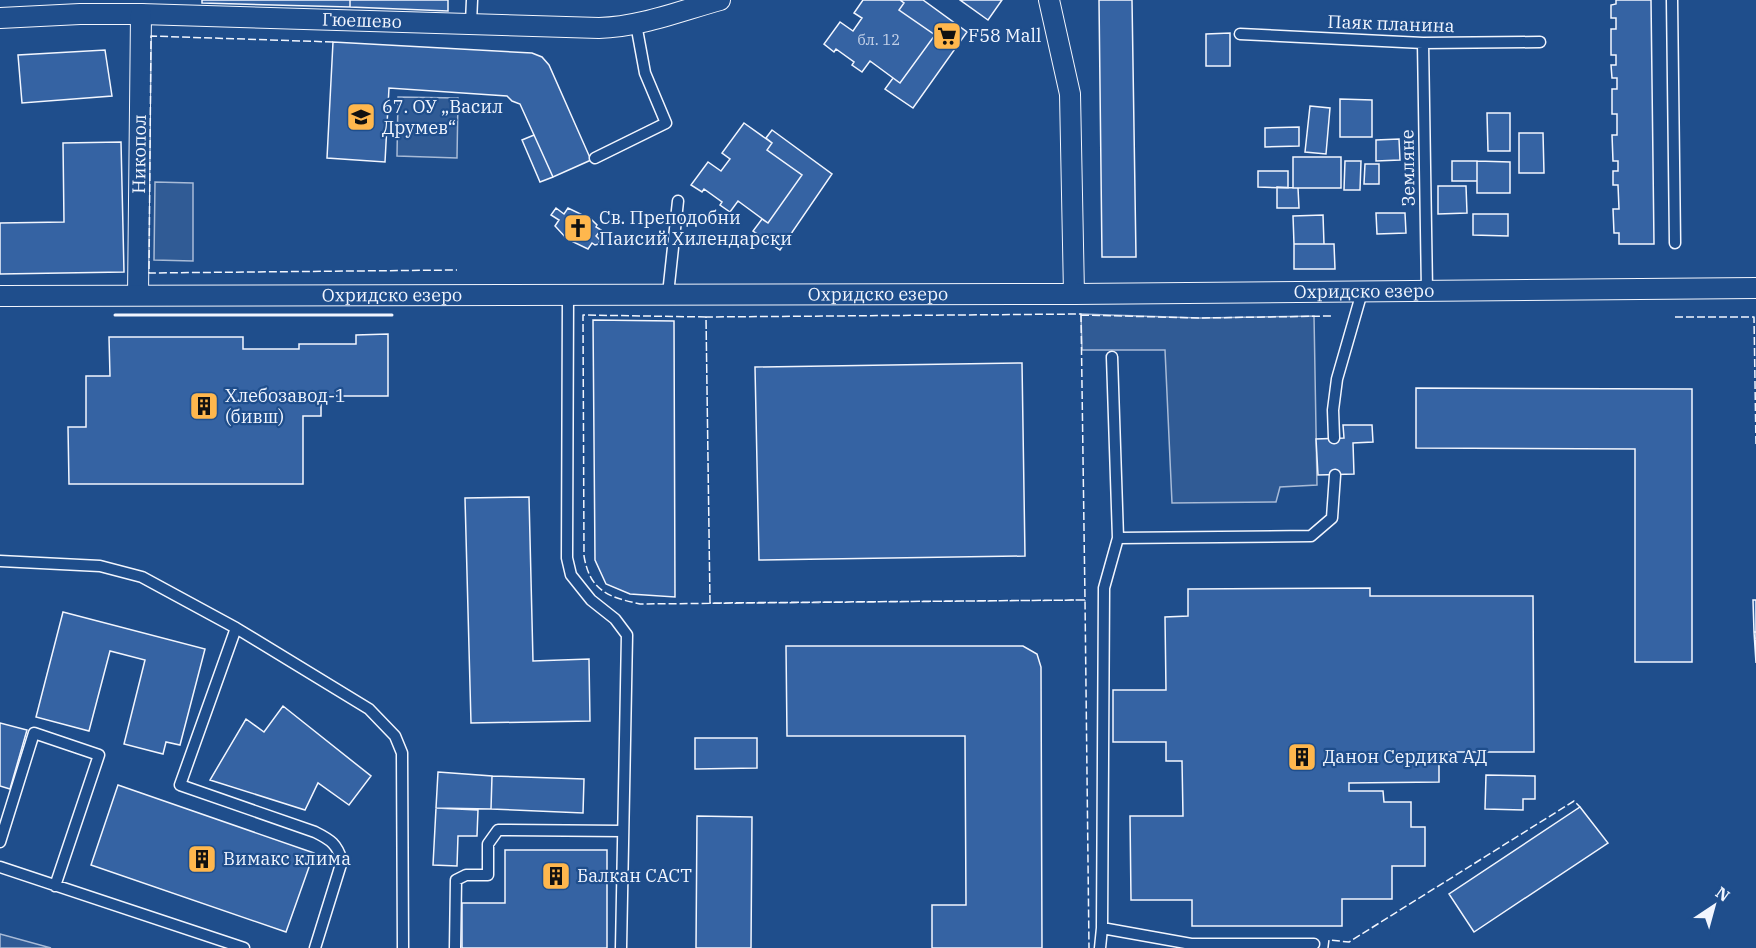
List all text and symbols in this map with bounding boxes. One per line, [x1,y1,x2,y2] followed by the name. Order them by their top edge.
[321,8,402,33] street label: Гюешево
[1327,10,1455,37] street label: Паяк планина
[931,20,963,52] supermarket icon: F58 Mall
[968,24,1041,47] place label: F58 Mall
[858,30,900,49] house number: бл. 12
[382,95,503,139] place label: 67. ОУ „Васил Друмев“
[345,101,377,133] school or university icon: 67. ОУ „Васил Друмев“
[127,114,151,194] street label: Никопол
[1395,129,1420,207] street label: Земляне
[599,206,792,250] place label: Св. Преподобни Паисий Хилендарски
[562,212,594,244] church icon: Св. Преподобни Паисий Хилендарски
[1294,279,1434,303] street label: Охридско езеро
[808,282,948,305] street label: Охридско езеро
[322,283,462,306] street label: Охридско езеро
[225,384,346,428] place label: Хлебозавод-1 (бивш)
[188,390,220,422] building icon: Хлебозавод-1 (бивш)
[1286,741,1318,773] building icon: Данон Сердика АД
[1323,745,1488,768] place label: Данон Сердика АД
[186,843,218,875] building icon: Вимакс клима
[223,847,351,870] place label: Вимакс клима
[540,860,572,892] building icon: Балкан САСТ
[577,864,692,887] place label: Балкан САСТ
[1684,876,1744,936] north arrow
[1712,882,1734,906] text: N

